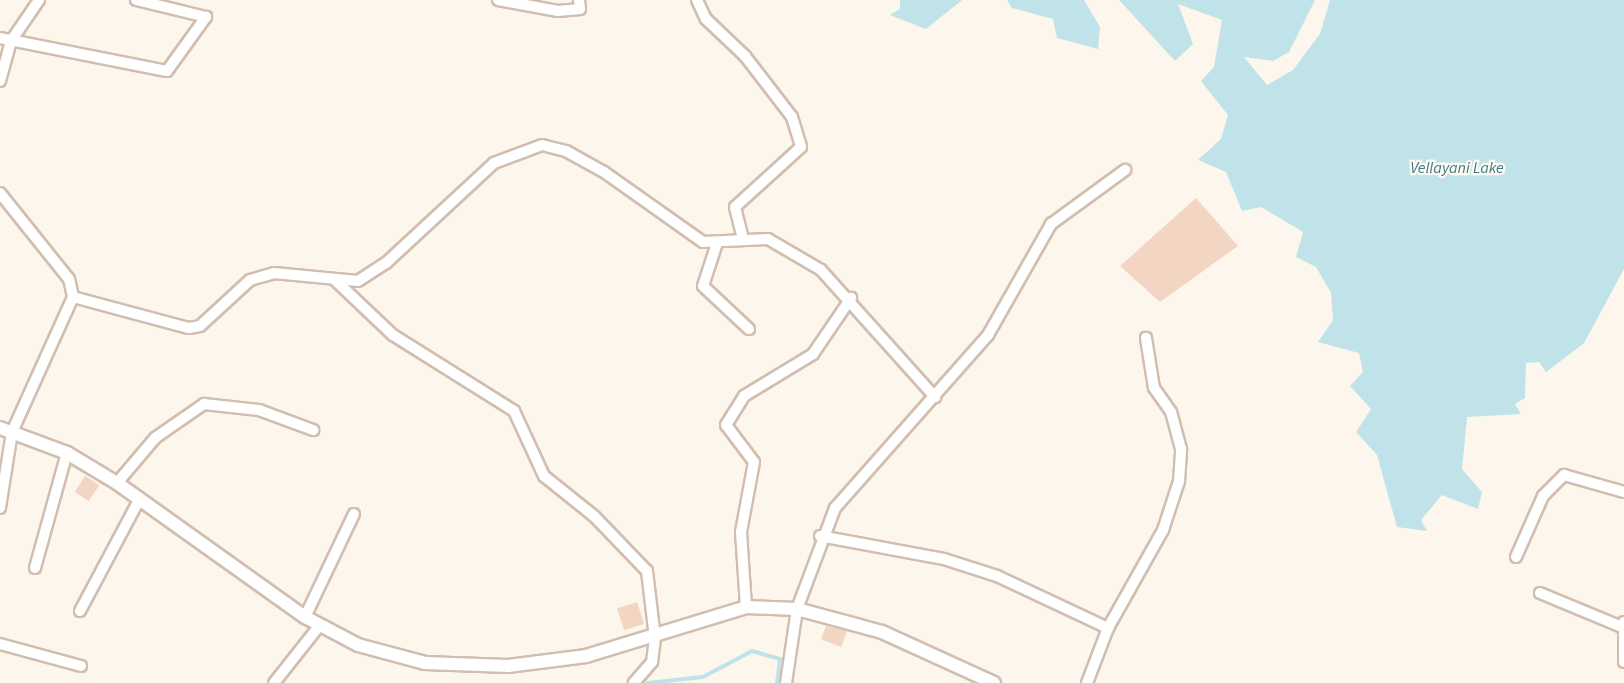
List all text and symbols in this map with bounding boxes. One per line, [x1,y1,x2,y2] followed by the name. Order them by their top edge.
[1410,158,1504,178] water label: Vellayani Lake

